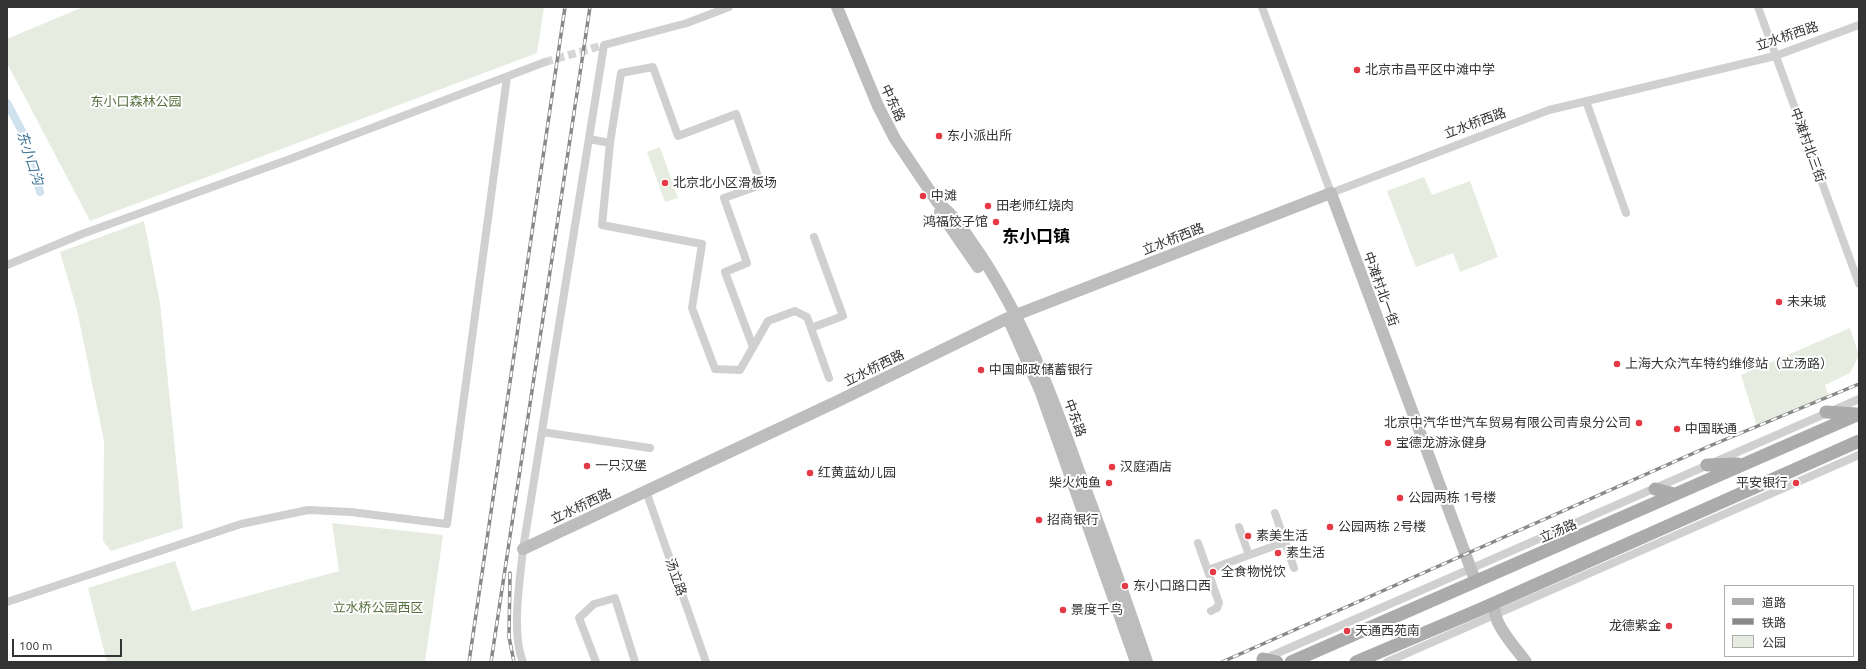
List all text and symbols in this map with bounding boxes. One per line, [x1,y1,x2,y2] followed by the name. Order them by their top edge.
[1754,19,1820,53] street label: 立水桥西路
[1365,62,1495,78] place label: 北京市昌平区中滩中学
[1352,65,1362,75] marker: 北京市昌平区中滩中学
[878,82,908,124] street label: 中东路
[91,94,181,110] park label: 东小口森林公园
[1442,105,1508,141] street label: 立水桥西路
[1787,106,1829,184] street label: 中滩村北三街
[947,128,1012,144] place label: 东小派出所
[13,129,47,187] water label: 东小口沟
[934,131,944,141] marker: 东小派出所
[673,175,777,191] place label: 北京北小区滑板场
[660,178,670,188] marker: 北京北小区滑板场
[931,188,957,204] place label: 中滩
[918,191,928,201] marker: 中滩
[996,198,1074,214] place label: 田老师红烧肉
[983,201,993,211] marker: 田老师红烧肉
[923,214,988,230] place label: 鸿福饺子馆
[991,217,1001,227] marker: 鸿福饺子馆
[1140,220,1206,258] street label: 立水桥西路
[1002,226,1070,246] district label: 东小口镇
[1360,250,1402,328] street label: 中滩村北一街
[1787,294,1826,310] place label: 未来城
[1774,297,1784,307] marker: 未来城
[841,347,907,389] street label: 立水桥西路
[1625,356,1833,372] place label: 上海大众汽车特约维修站（立汤路）
[1612,359,1622,369] marker: 上海大众汽车特约维修站（立汤路）
[989,362,1093,378] place label: 中国邮政储蓄银行
[976,365,986,375] marker: 中国邮政储蓄银行
[1061,397,1089,439] street label: 中东路
[1384,415,1631,431] place label: 北京中汽华世汽车贸易有限公司青泉分公司
[1634,418,1644,428] marker: 北京中汽华世汽车贸易有限公司青泉分公司
[1685,421,1737,437] place label: 中国联通
[1672,424,1682,434] marker: 中国联通
[1396,435,1487,451] place label: 宝德龙游泳健身
[1383,438,1393,448] marker: 宝德龙游泳健身
[595,458,647,474] place label: 一只汉堡
[1120,459,1172,475] place label: 汉庭酒店
[582,461,592,471] marker: 一只汉堡
[1107,462,1117,472] marker: 汉庭酒店
[818,465,896,481] place label: 红黄蓝幼儿园
[805,468,815,478] marker: 红黄蓝幼儿园
[1049,475,1101,491] place label: 柴火炖鱼
[1736,475,1788,491] place label: 平安银行
[1104,478,1114,488] marker: 柴火炖鱼
[1791,478,1801,488] marker: 平安银行
[548,485,614,527] street label: 立水桥西路
[1408,490,1496,506] place label: 公园两栋 1号楼
[1395,493,1405,503] marker: 公园两栋 1号楼
[1047,512,1099,528] place label: 招商银行
[1034,515,1044,525] marker: 招商银行
[1537,516,1579,546] street label: 立汤路
[1338,519,1426,535] place label: 公园两栋 2号楼
[1325,522,1335,532] marker: 公园两栋 2号楼
[1256,528,1308,544] place label: 素美生活
[1243,531,1253,541] marker: 素美生活
[1286,545,1325,561] place label: 素生活
[1273,548,1283,558] marker: 素生活
[662,556,690,598] street label: 汤立路
[1221,564,1286,580] place label: 全食物悦饮
[1208,567,1218,577] marker: 全食物悦饮
[1133,578,1211,594] place label: 东小口路口西
[1120,581,1130,591] marker: 东小口路口西
[1724,585,1854,657] legend
[1762,596,1786,609] text: 道路
[333,600,423,616] park label: 立水桥公园西区
[1071,602,1123,618] place label: 景度千鸟
[1058,605,1068,615] marker: 景度千鸟
[1762,616,1786,629] text: 铁路
[1609,618,1661,634] place label: 龙德紫金
[1664,621,1674,631] marker: 龙德紫金
[1355,623,1420,639] place label: 天通西苑南
[1342,626,1352,636] marker: 天通西苑南
[14,631,124,657] scale bar
[1762,636,1786,649] text: 公园
[19,639,52,652] text: 100 m

